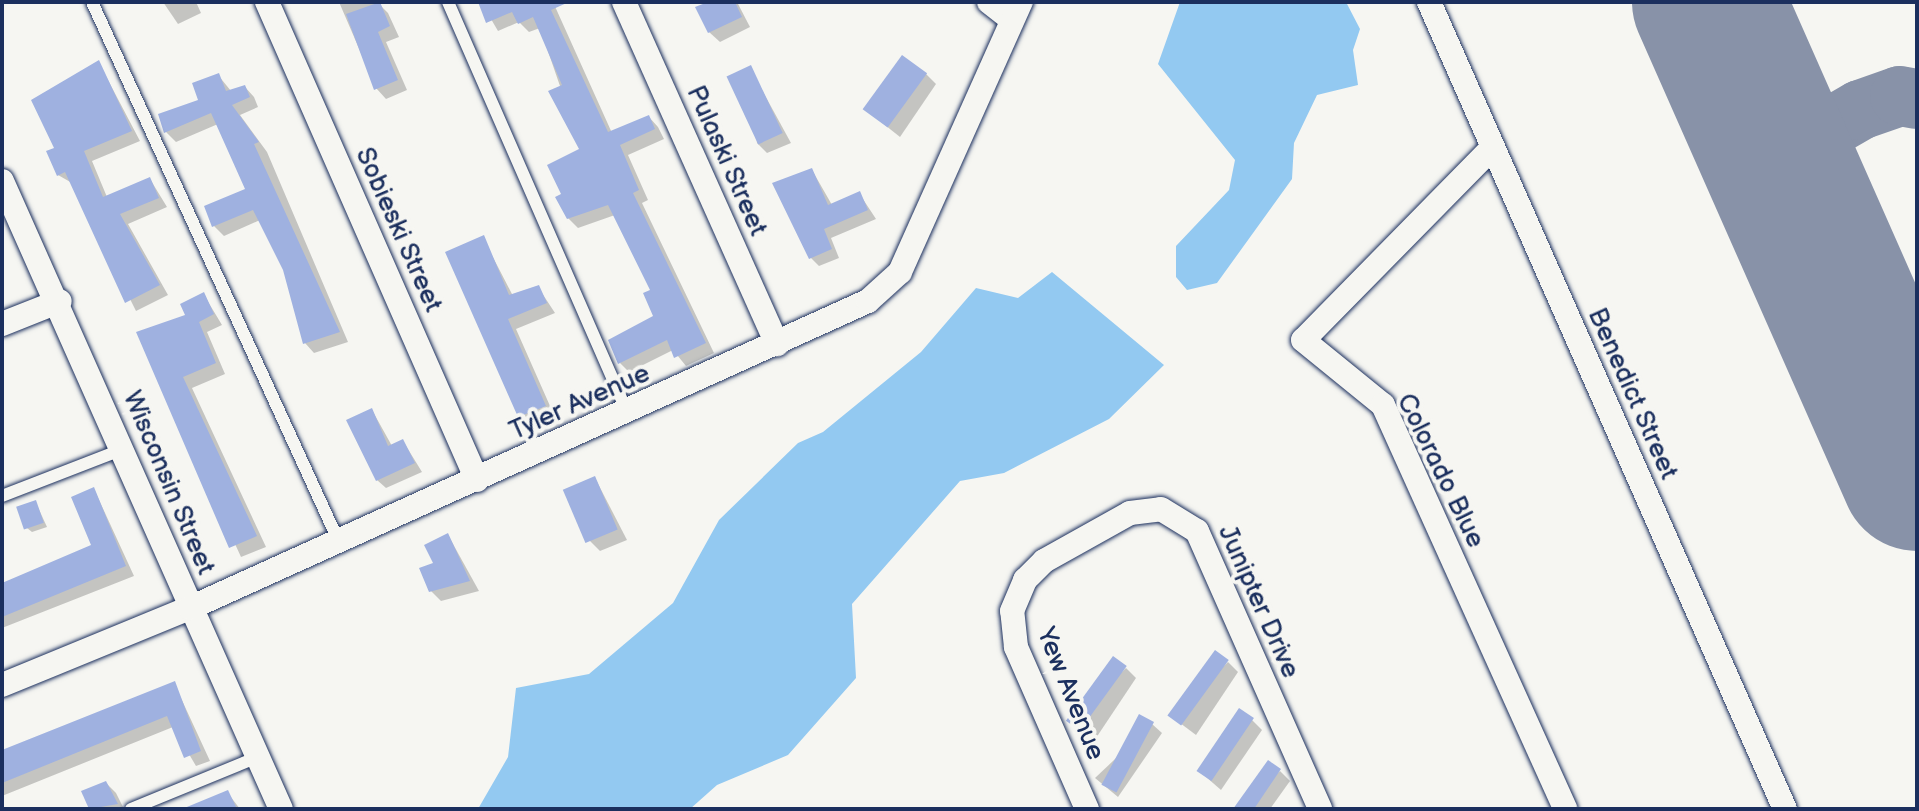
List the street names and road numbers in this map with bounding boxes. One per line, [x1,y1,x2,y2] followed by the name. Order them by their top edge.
[679,81,773,241] street label: Pulaski Street
[348,143,448,317] street label: Sobieski Street
[1580,303,1684,485] street label: Benedict Street
[505,358,655,448] street label: Tyler Avenue
[115,386,221,580] street label: Wisconsin Street
[1389,389,1491,553] street label: Colorado Blue
[1210,521,1306,683] street label: Junipter Drive
[1029,623,1111,765] street label: Yew Avenue

